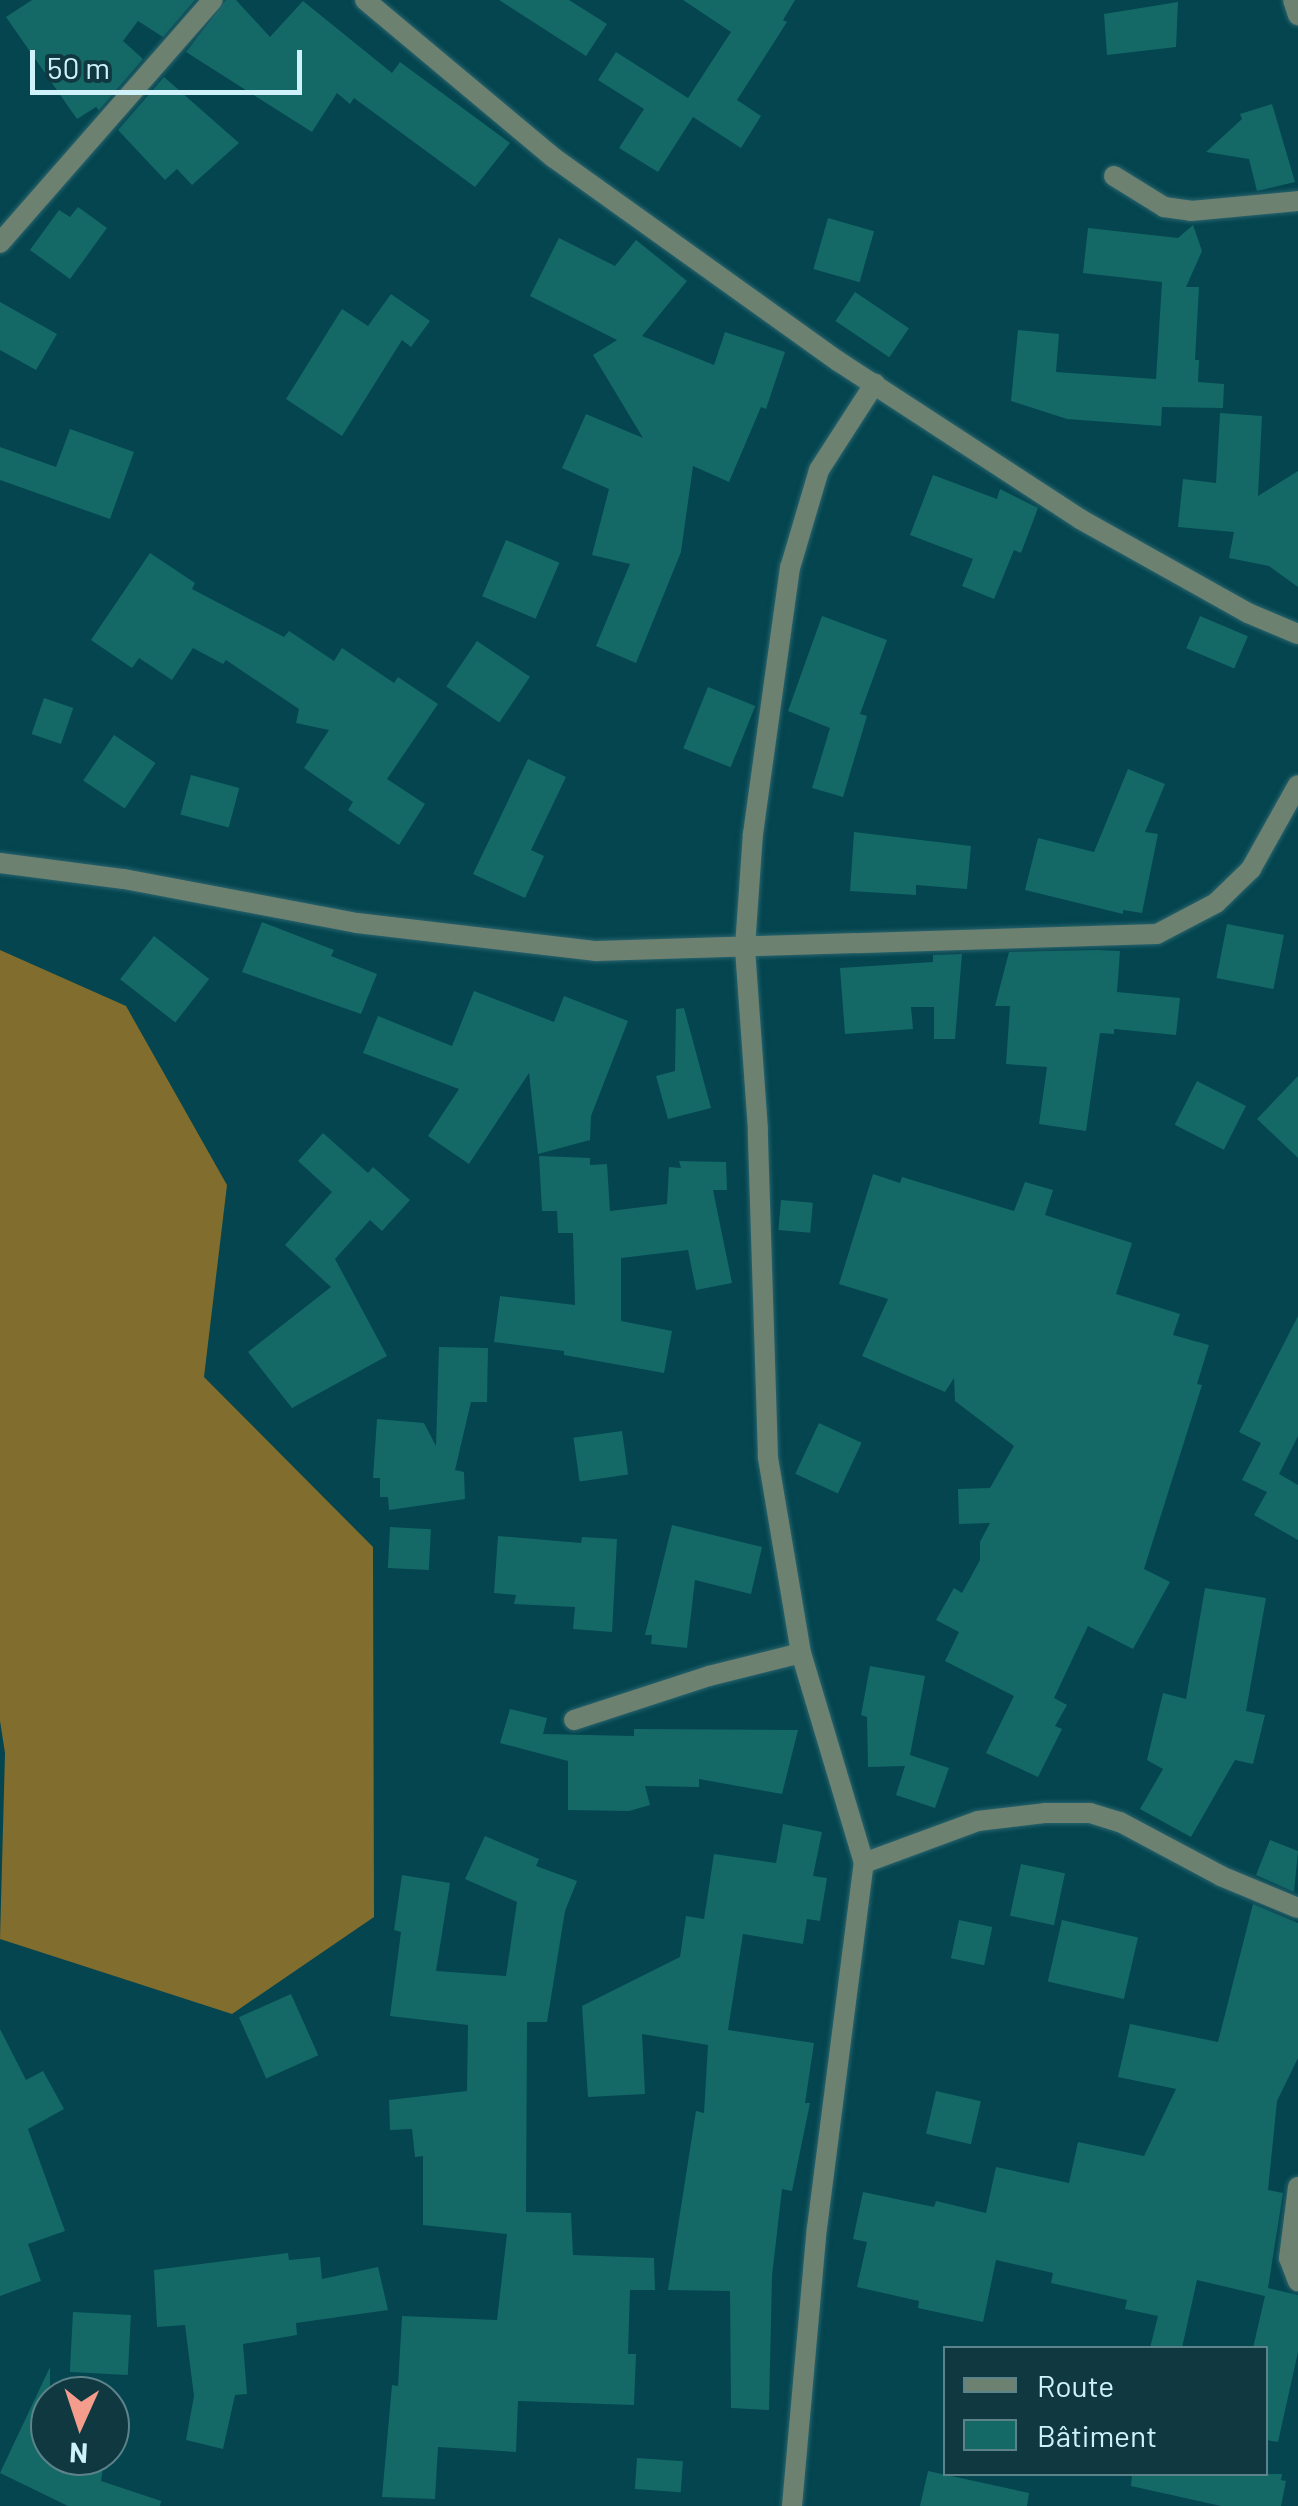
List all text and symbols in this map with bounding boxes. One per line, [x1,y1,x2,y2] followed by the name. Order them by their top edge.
[35,30,308,92] scale bar
[47,49,110,85] text: 50 m
[943,2346,1268,2476] legend
[1037,2367,1114,2403] text: Route
[30,2376,130,2476] north arrow
[1037,2417,1157,2453] text: Bâtiment
[68,2436,89,2471] text: N

